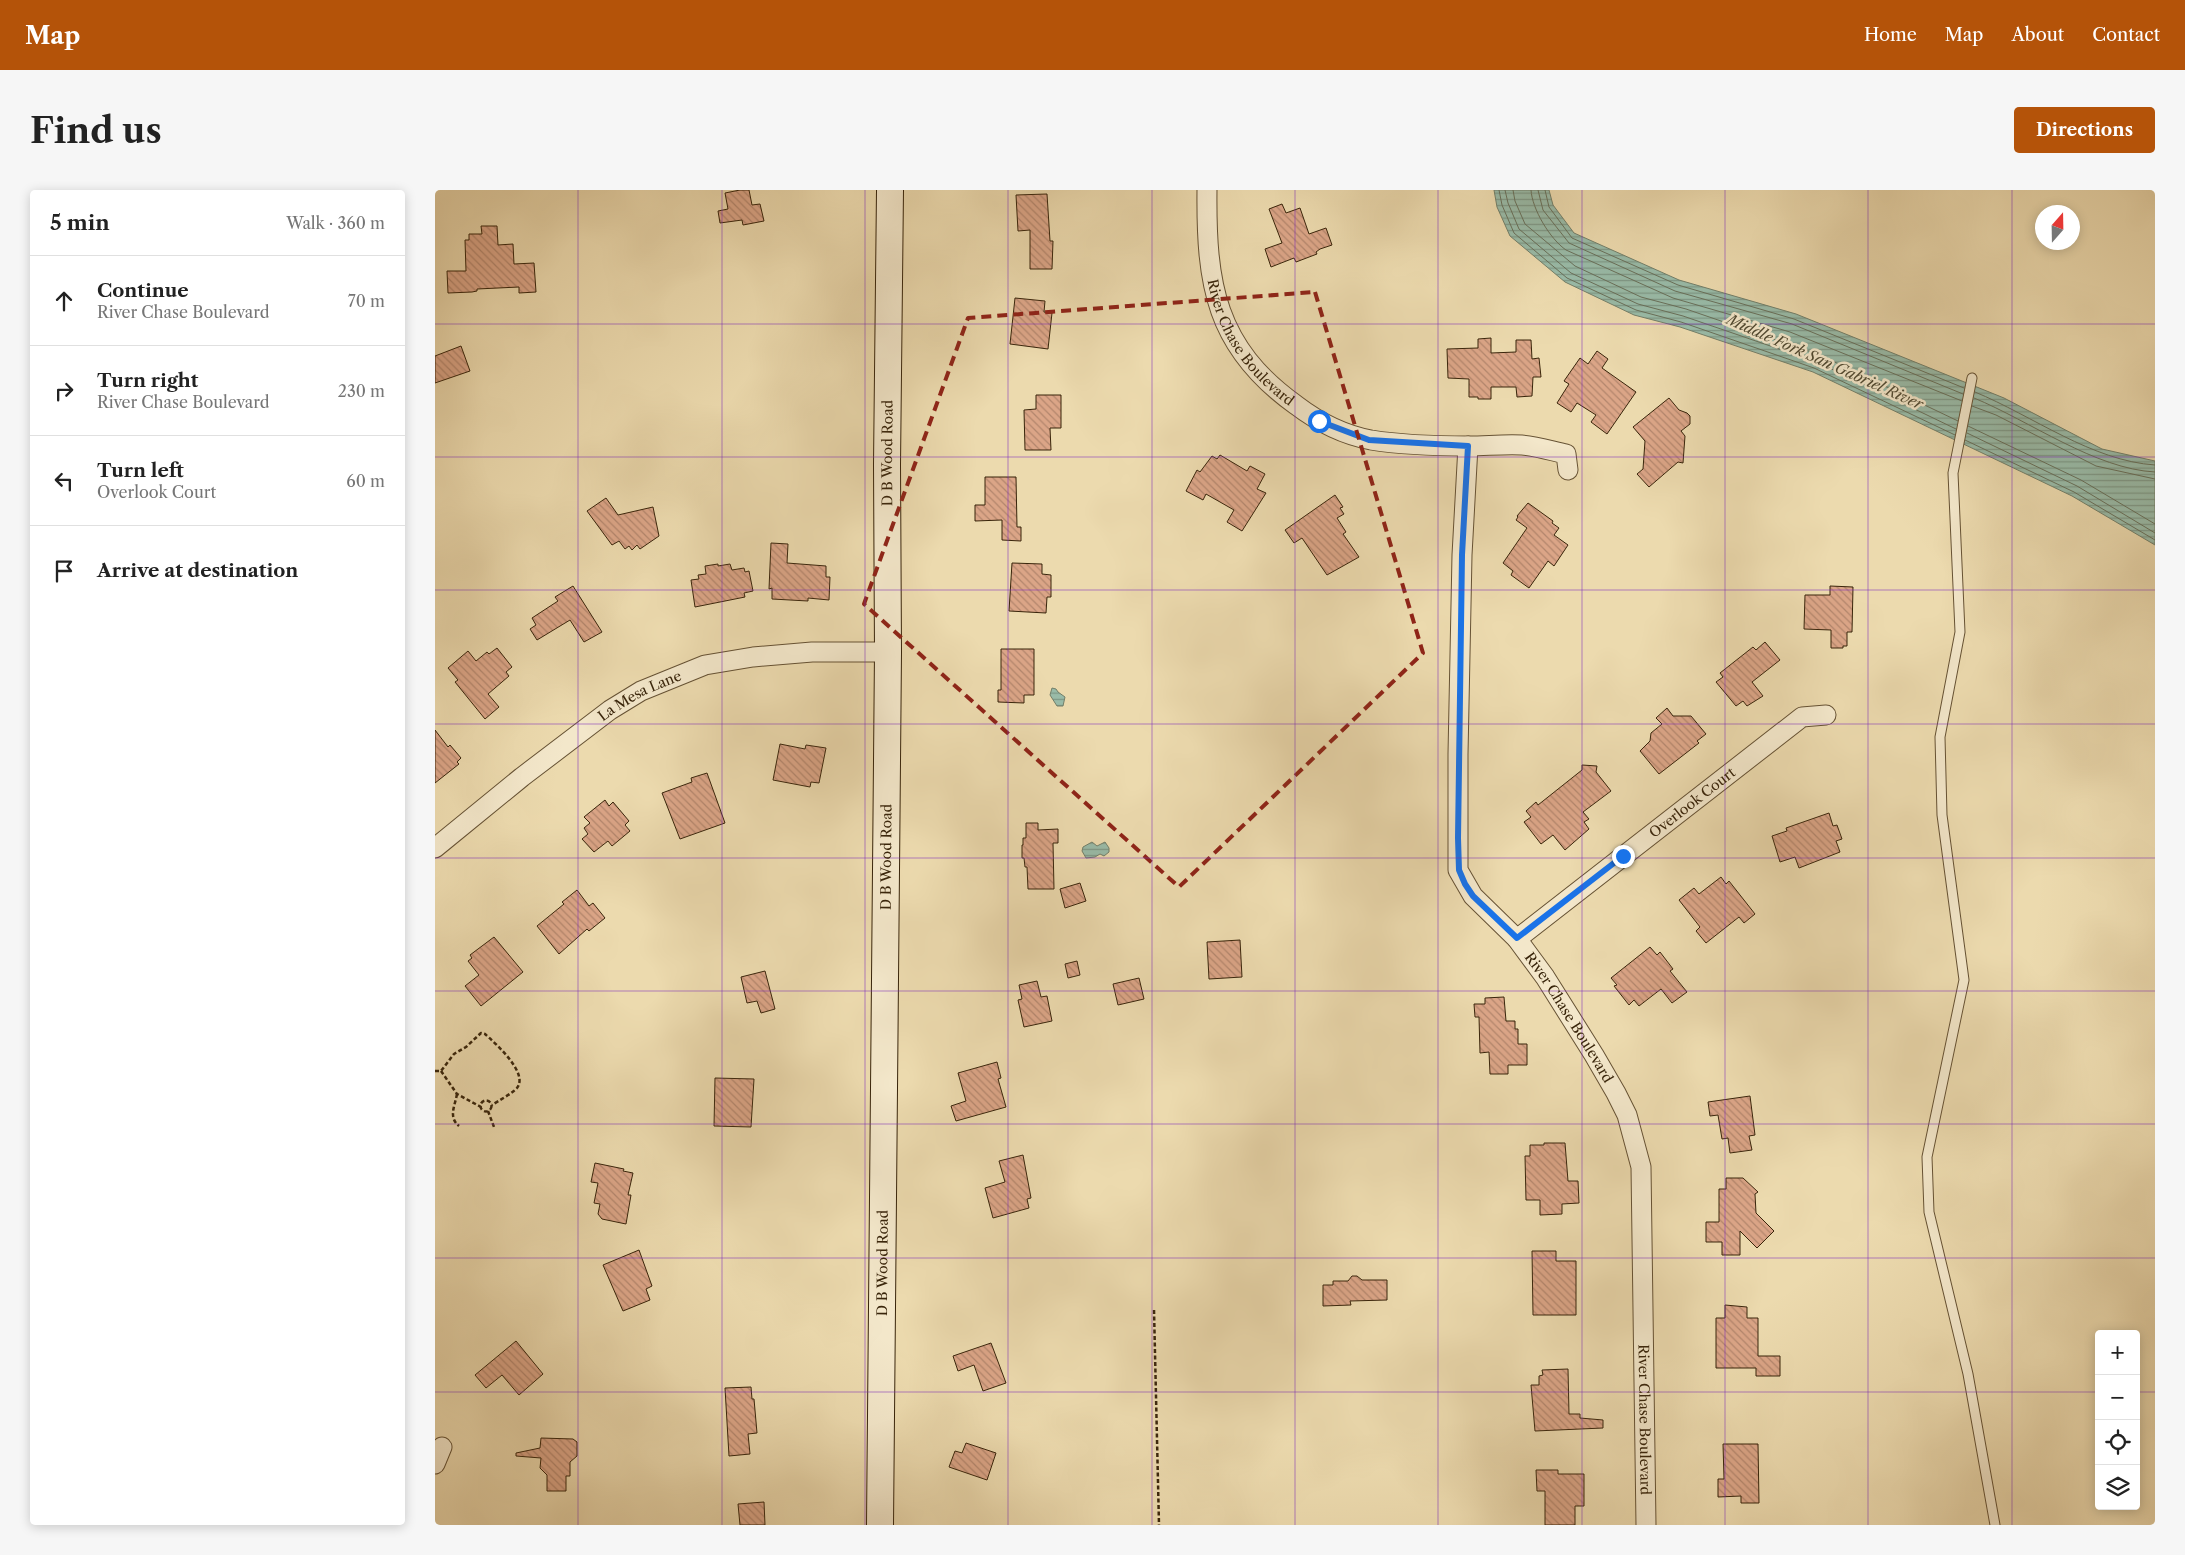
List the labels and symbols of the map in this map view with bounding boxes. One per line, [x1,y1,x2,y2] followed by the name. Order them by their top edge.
[2035,205,2080,250] north arrow
[1204,277,1298,410] street label: River Chase Boulevard
[1722,309,1927,414] water label: Middle Fork San Gabriel River
[878,399,897,506] street label: D B Wood Road
[1308,410,1331,433] route start
[594,667,684,725] street label: La Mesa Lane
[1645,763,1739,842] street label: Overlook Court
[877,803,896,910] street label: D B Wood Road
[1612,845,1635,868] route end
[1521,949,1617,1086] street label: River Chase Boulevard
[873,1209,892,1316] street label: D B Wood Road
[1634,1344,1655,1496] street label: River Chase Boulevard

